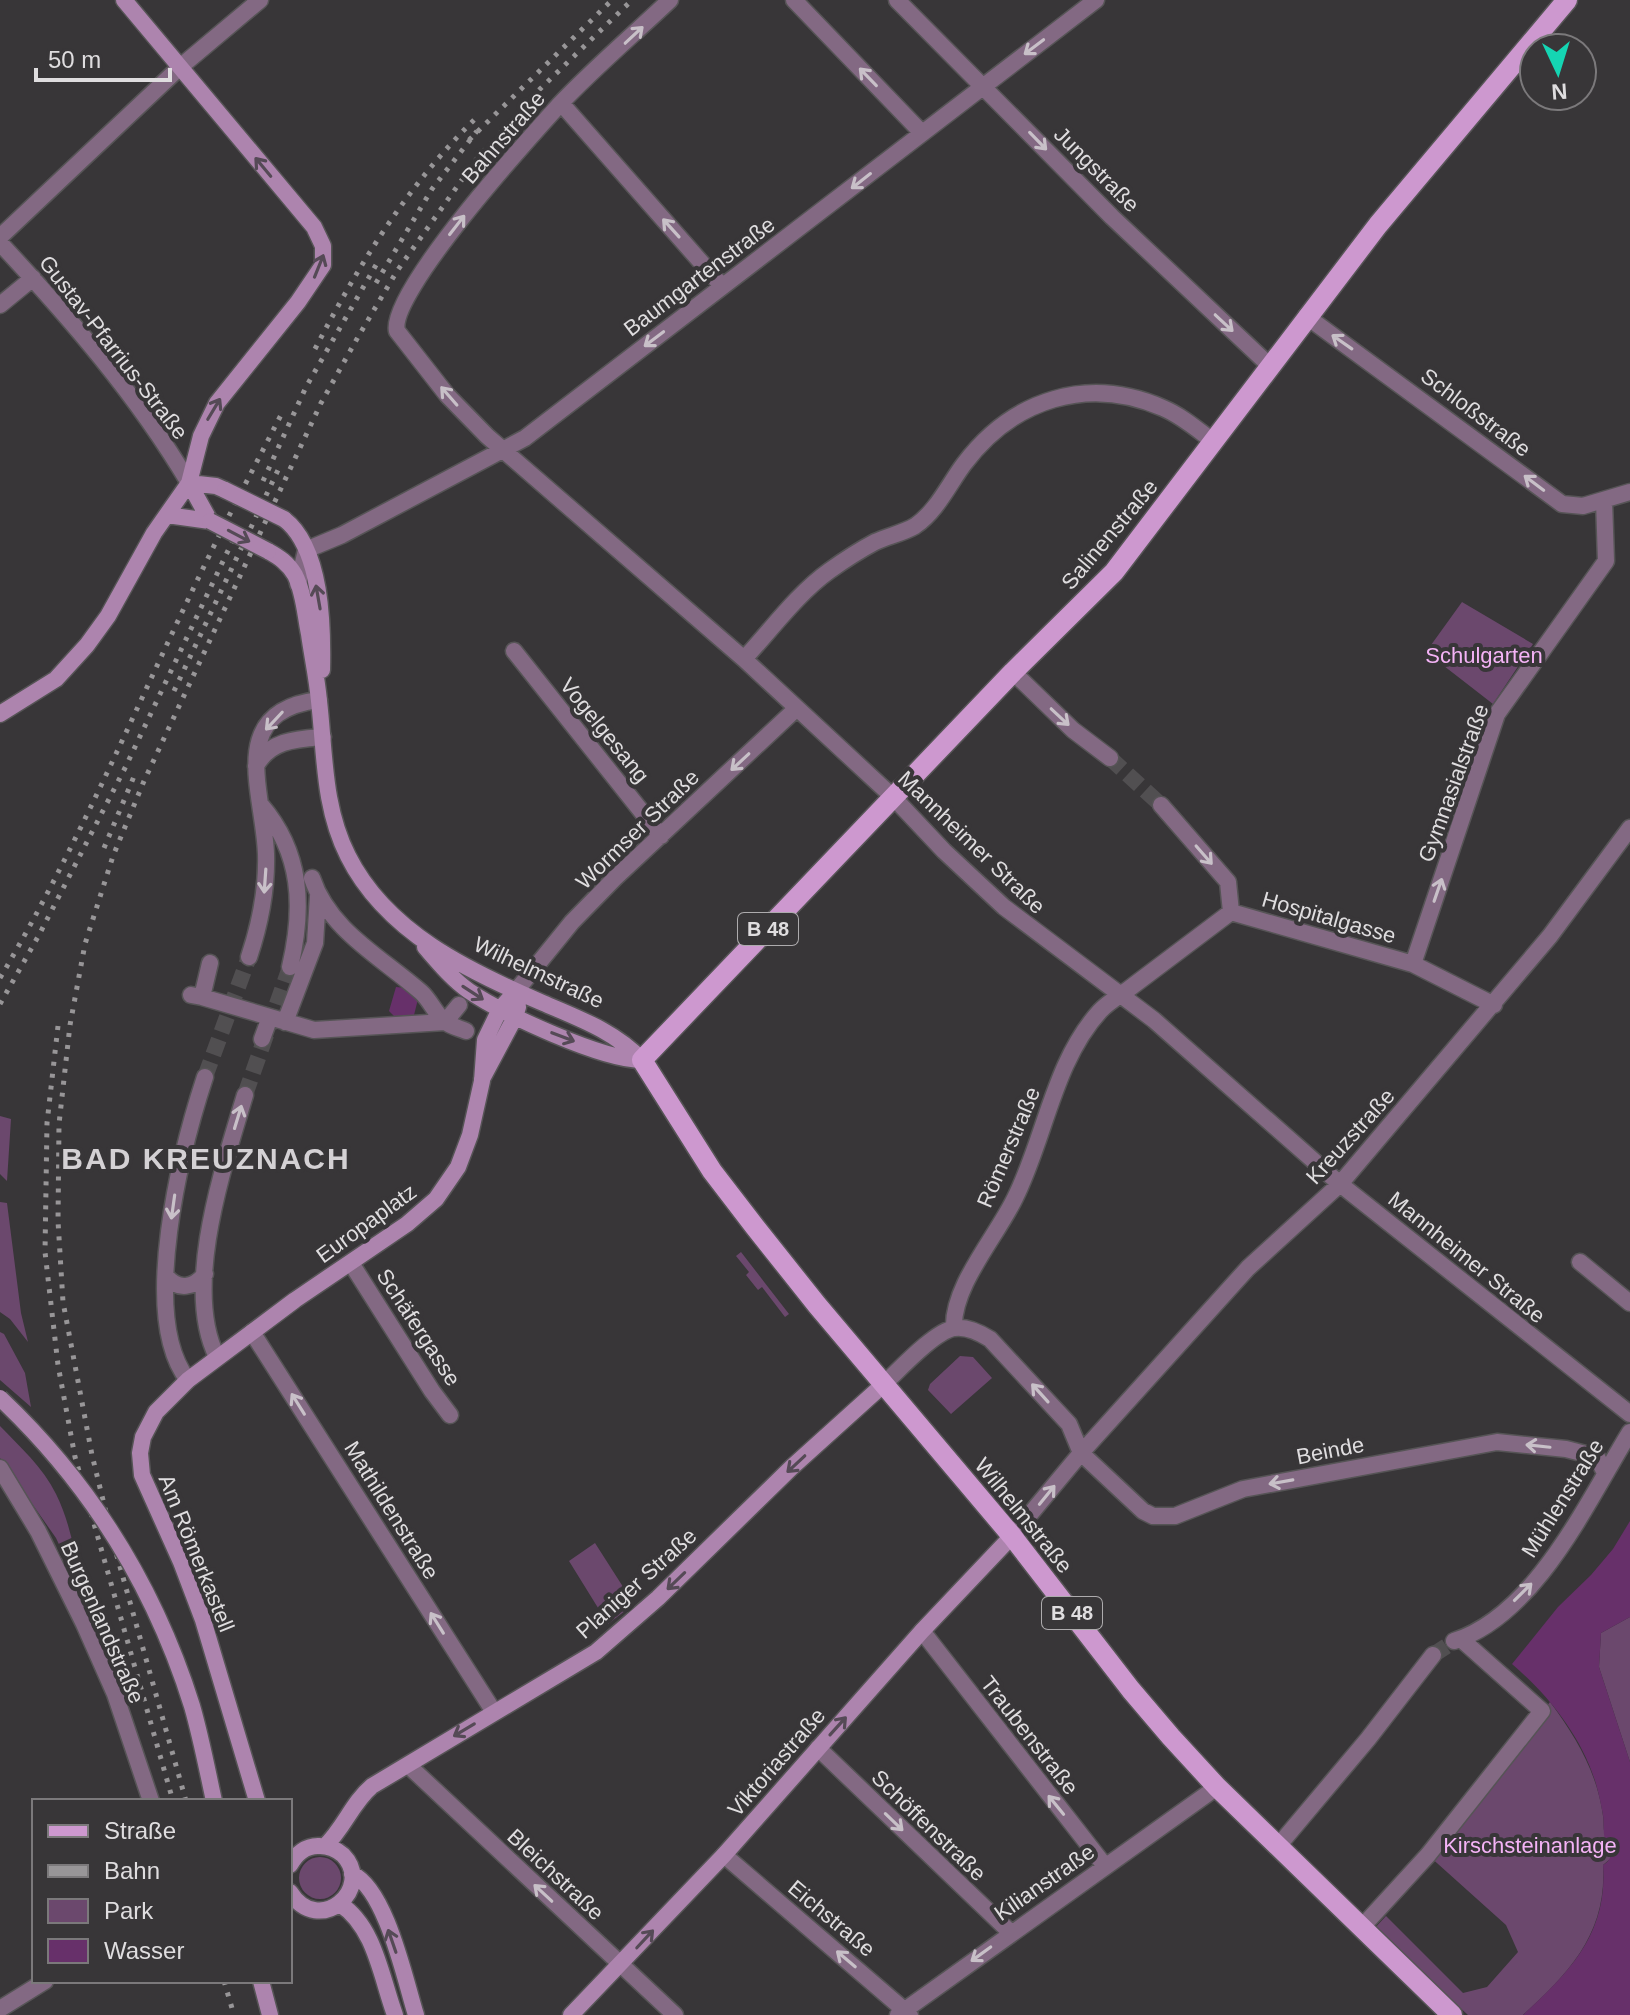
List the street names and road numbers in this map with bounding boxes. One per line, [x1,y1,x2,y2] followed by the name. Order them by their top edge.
[457,86,550,188] street label: Bahnstraße
[1049,122,1144,217] street label: Jungstraße
[619,212,780,341] street label: Baumgartenstraße
[34,250,193,444] street label: Gustav-Pfarrius-Straße
[1416,363,1535,462] street label: Schloßstraße
[1056,474,1163,594] street label: Salinenstraße
[555,673,654,788] street label: Vogelgesang
[1413,701,1494,866] street label: Gymnasialstraße
[571,764,704,894] street label: Wormser Straße
[893,766,1050,919] street label: Mannheimer Straße
[1259,886,1399,949] street label: Hospitalgasse
[738,913,798,945] road number: B 48
[470,931,608,1013] street label: Wilhelmstraße
[972,1083,1045,1211] street label: Römerstraße
[1301,1083,1400,1189] street label: Kreuzstraße
[311,1179,421,1268] street label: Europaplatz
[1383,1186,1550,1328] street label: Mannheimer Straße
[371,1264,466,1390] street label: Schäfergasse
[1294,1432,1366,1469] street label: Beinde
[1516,1435,1609,1562] street label: Mühlenstraße
[339,1437,444,1584] street label: Mathildenstraße
[970,1453,1078,1578] street label: Wilhelmstraße
[154,1471,239,1636] street label: Am Römerkastell
[571,1523,701,1644] street label: Planiger Straße
[56,1537,150,1707] street label: Burgenlandstraße
[1042,1597,1102,1629] road number: B 48
[976,1671,1084,1800] street label: Traubenstraße
[723,1703,830,1822] street label: Viktoriastraße
[866,1765,991,1886] street label: Schöffenstraße
[502,1824,609,1925] street label: Bleichstraße
[990,1839,1099,1926] street label: Kilianstraße
[783,1875,880,1962] street label: Eichstraße

